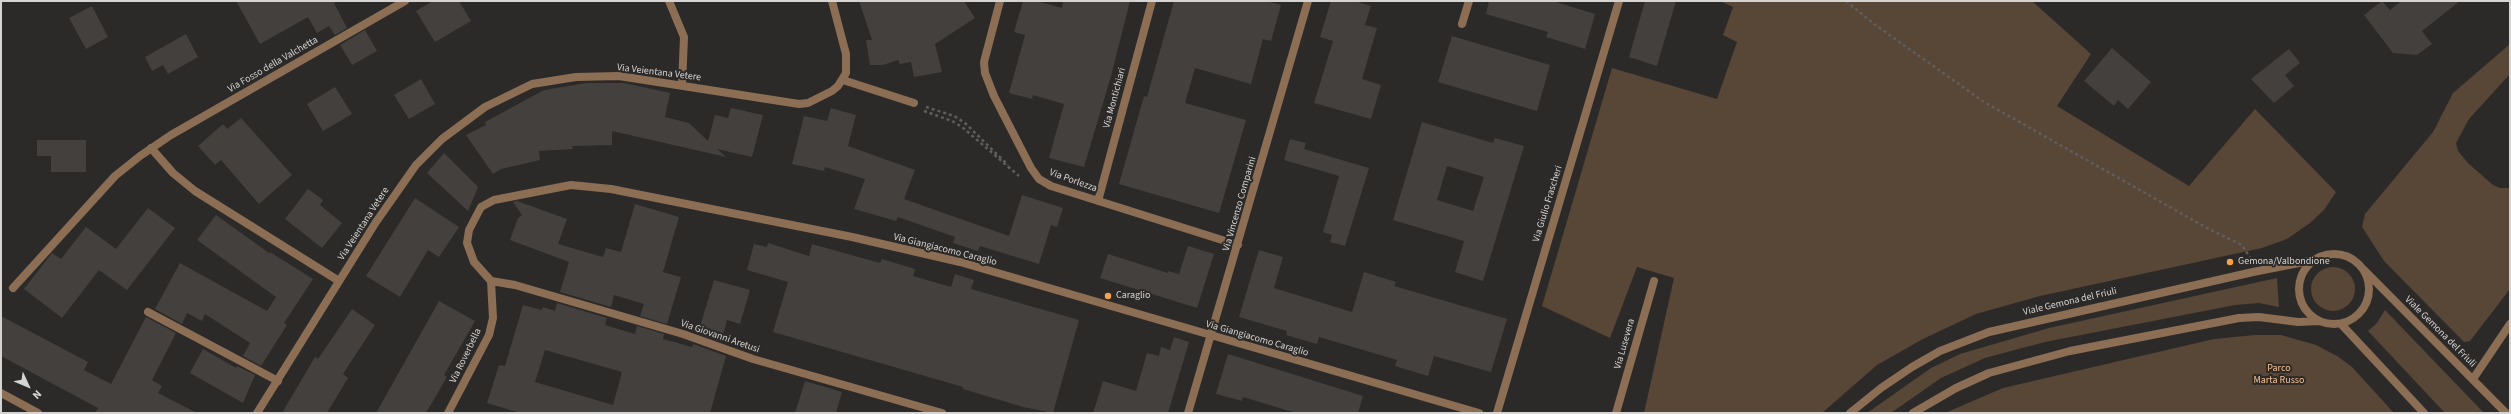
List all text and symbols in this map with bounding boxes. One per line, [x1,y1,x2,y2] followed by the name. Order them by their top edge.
[226,34,320,96] street label: Via Fosso della Valchetta
[616,62,702,84] street label: Via Veientana Vetere
[1101,66,1129,130] street label: Via Montichiari
[1221,155,1259,253] street label: Via Vincenzo Comparini
[1531,164,1565,244] street label: Via Giulio Frascheri
[1048,167,1098,195] street label: Via Porlezza
[336,185,392,263] street label: Via Veientana Vetere
[892,231,998,269] street label: Via Giangiacomo Caraglio
[2238,256,2330,268] place label: Gemona/Valbondione
[2225,257,2235,267] marker: Gemona/Valbondione
[2022,285,2118,319] street label: Viale Gemona del Friuli
[1116,290,1150,302] place label: Caraglio
[1103,291,1113,301] marker: Caraglio
[2402,294,2478,370] street label: Viale Gemona del Friuli
[1612,317,1638,371] street label: Via Lusevera
[679,318,761,356] street label: Via Giovanni Aretusi
[1204,319,1310,359] street label: Via Giangiacomo Caraglio
[448,327,484,385] street label: Via Roverbella
[2254,363,2304,386] park label: Parco Marta Russo
[8,366,48,406] north arrow
[29,387,45,403] text: N

